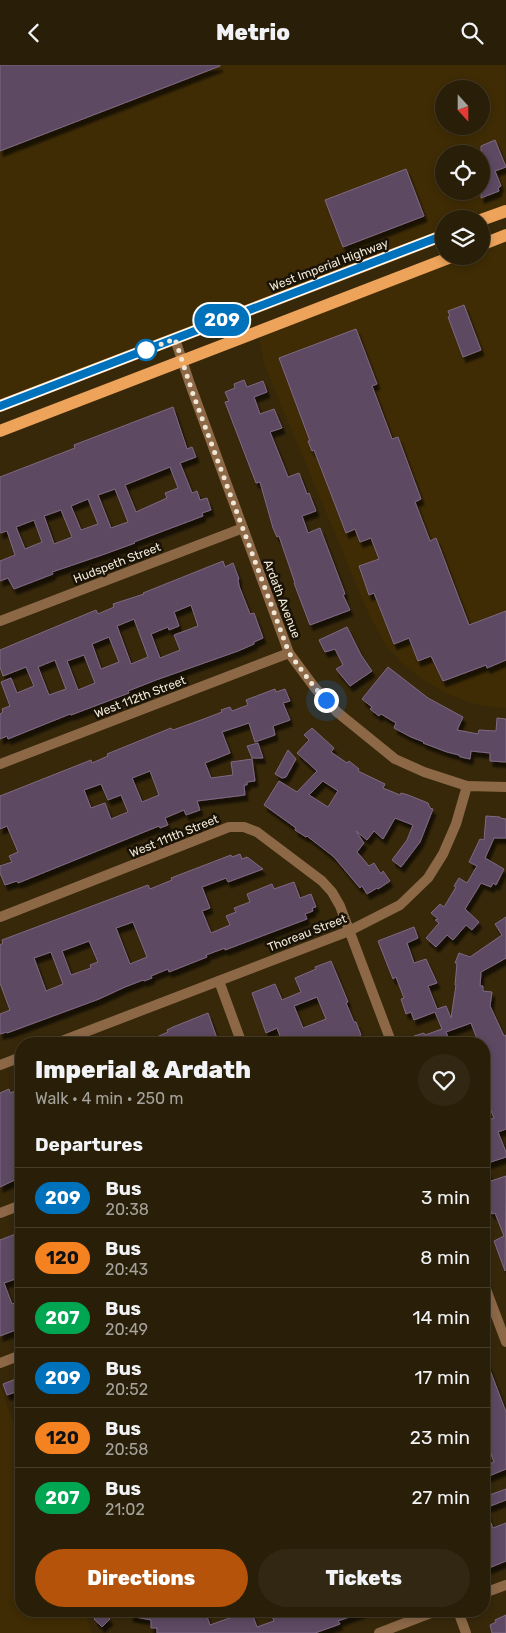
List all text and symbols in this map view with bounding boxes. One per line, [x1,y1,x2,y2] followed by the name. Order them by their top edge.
[20,19,48,47] icon: back
[216,19,290,46] text: Metrio
[458,19,486,47] icon: search
[435,80,490,135] north arrow
[435,80,490,265] map controls
[435,145,490,200] button: locate
[435,210,490,265] button: layers
[268,236,391,294] street label: West Imperial Highway
[193,304,251,336] line badge: 209
[204,309,240,331] text: 209
[135,339,157,361] unlabelled marker
[71,540,163,586] street label: Hudspeth Street
[261,558,303,640] street label: Ardath Avenue
[92,673,188,721] street label: West 112th Street
[314,688,339,713] your location
[127,812,221,860] street label: West 111th Street
[265,911,349,955] street label: Thoreau Street
[418,1054,470,1106] button: heart
[35,1056,251,1084] text: Imperial & Ardath
[35,1089,183,1108] text: Walk · 4 min · 250 m
[35,1133,143,1156] text: Departures
[105,1177,142,1200] text: Bus
[421,1186,470,1209] text: 3 min
[45,1187,80,1209] text: 209
[105,1200,149,1219] text: 20:38
[105,1237,141,1260] text: Bus
[420,1246,470,1269] text: 8 min
[46,1247,79,1269] text: 120
[105,1260,148,1279] text: 20:43
[105,1297,141,1320] text: Bus
[412,1306,470,1329] text: 14 min
[45,1307,80,1329] text: 207
[105,1320,148,1339] text: 20:49
[105,1357,142,1380] text: Bus
[414,1366,470,1389] text: 17 min
[45,1367,80,1389] text: 209
[105,1380,148,1399] text: 20:52
[105,1417,141,1440] text: Bus
[410,1426,470,1449] text: 23 min
[46,1427,79,1449] text: 120
[105,1440,148,1459] text: 20:58
[105,1477,141,1500] text: Bus
[411,1486,470,1509] text: 27 min
[45,1487,80,1509] text: 207
[105,1500,145,1519] text: 21:02
[35,1549,248,1607] button: Directions
[258,1549,470,1607] button: Tickets

